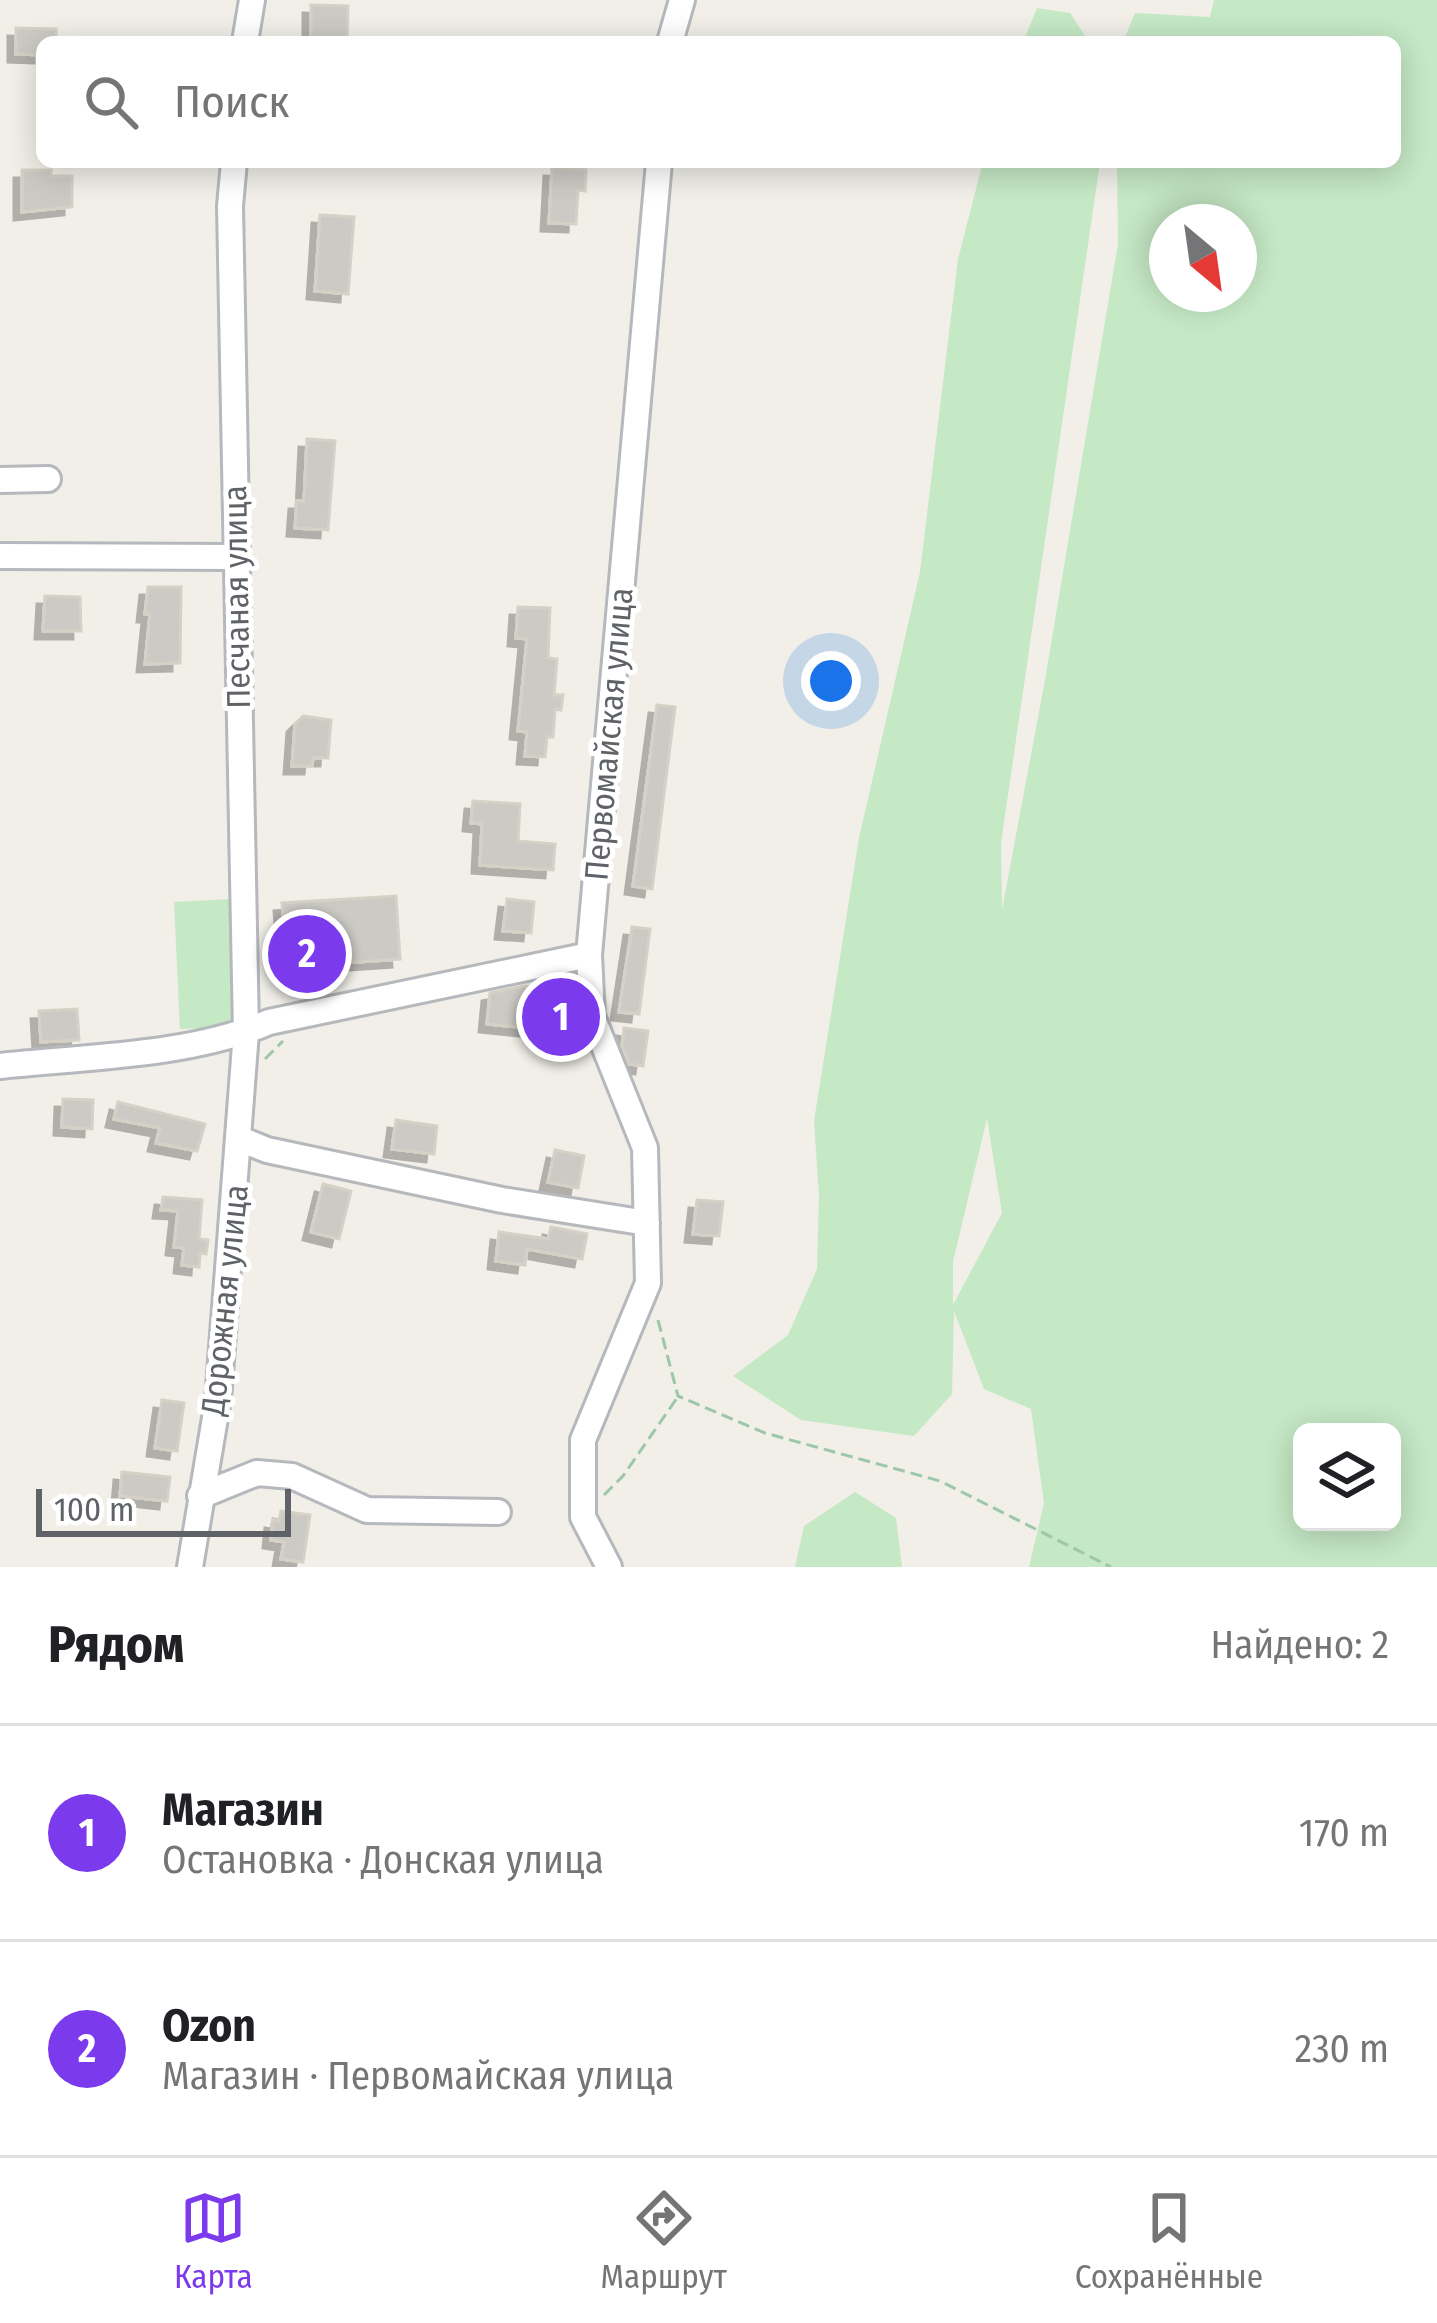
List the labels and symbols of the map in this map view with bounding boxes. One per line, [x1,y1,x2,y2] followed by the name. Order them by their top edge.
[1149,204,1257,312] north arrow
[215,485,259,709] street label: Песчаная улица
[576,586,642,882] street label: Первомайская улица
[801,651,861,711] your location
[268,909,346,999] pin: 2
[522,972,600,1062] pin: 1
[193,1183,257,1418] street label: Дорожная улица
[36,1483,291,1536] scale bar

